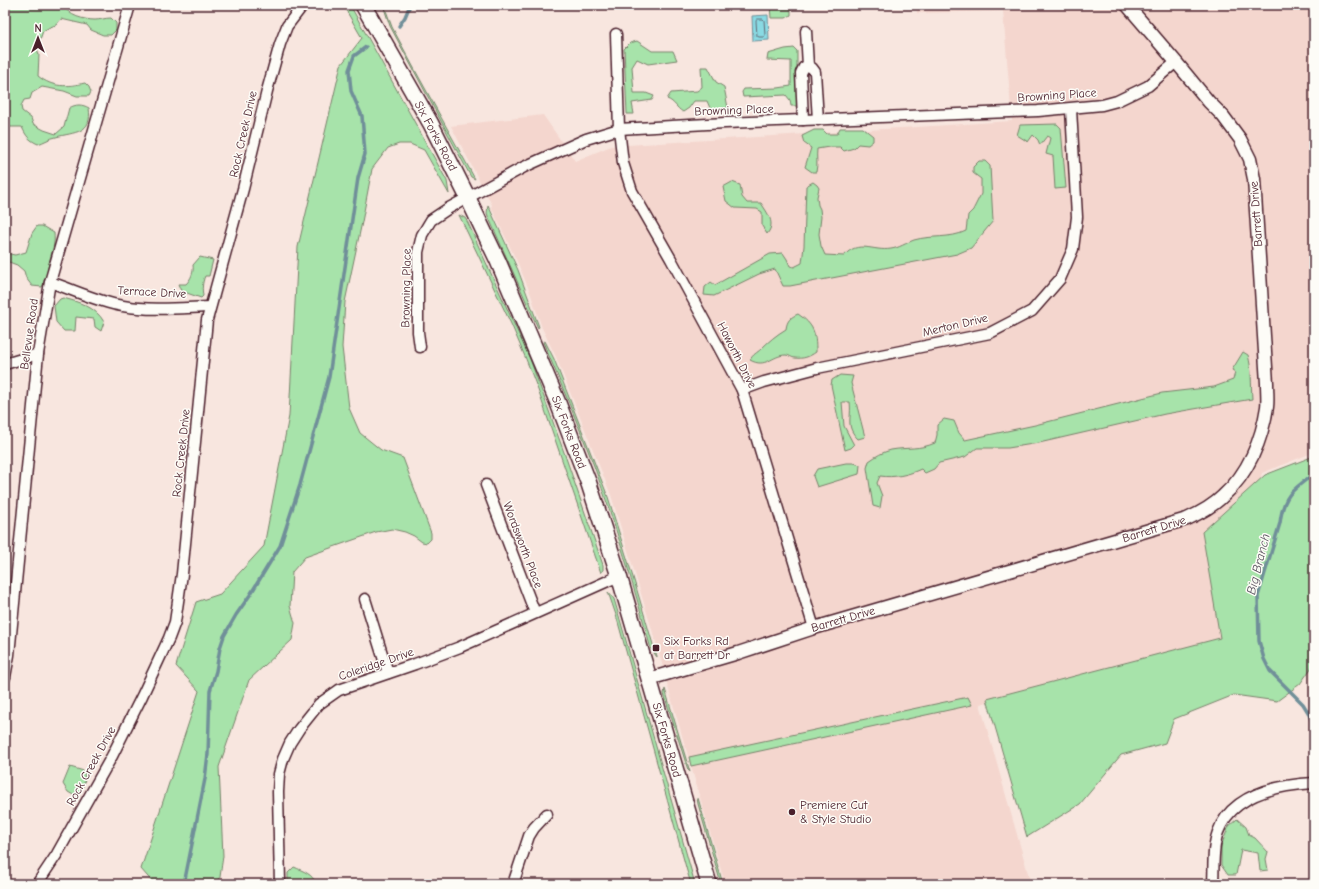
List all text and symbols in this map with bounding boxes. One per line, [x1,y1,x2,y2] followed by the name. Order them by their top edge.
[18,18,58,58] north arrow
[34,22,42,35] text: N
[1017,85,1097,105] street label: Browning Place
[226,89,260,179] street label: Rock Creek Drive
[412,99,460,173] street label: Six Forks Road
[694,102,774,118] street label: Browning Place
[1247,181,1265,247] street label: Barrett Drive
[398,248,414,328] street label: Browning Place
[117,283,187,301] street label: Terrace Drive
[17,297,41,371] street label: Bellevue Road
[921,311,989,339] street label: Merton Drive
[714,319,760,391] street label: Haworth Drive
[549,393,589,471] street label: Six Forks Road
[169,408,193,498] street label: Rock Creek Drive
[500,500,546,590] street label: Wordsworth Place
[1121,513,1187,545] street label: Barrett Drive
[1243,532,1273,596] water label: Big Branch
[810,603,876,635] street label: Barrett Drive
[664,634,730,662] place label: Six Forks Rd at Barrett Dr
[651,643,661,653] marker: Six Forks Rd at Barrett Dr
[337,645,415,683] street label: Coleridge Drive
[650,701,684,779] street label: Six Forks Road
[63,724,119,808] street label: Rock Creek Drive
[800,798,871,826] place label: Premiere Cut & Style Studio
[787,807,797,817] marker: Premiere Cut & Style Studio

